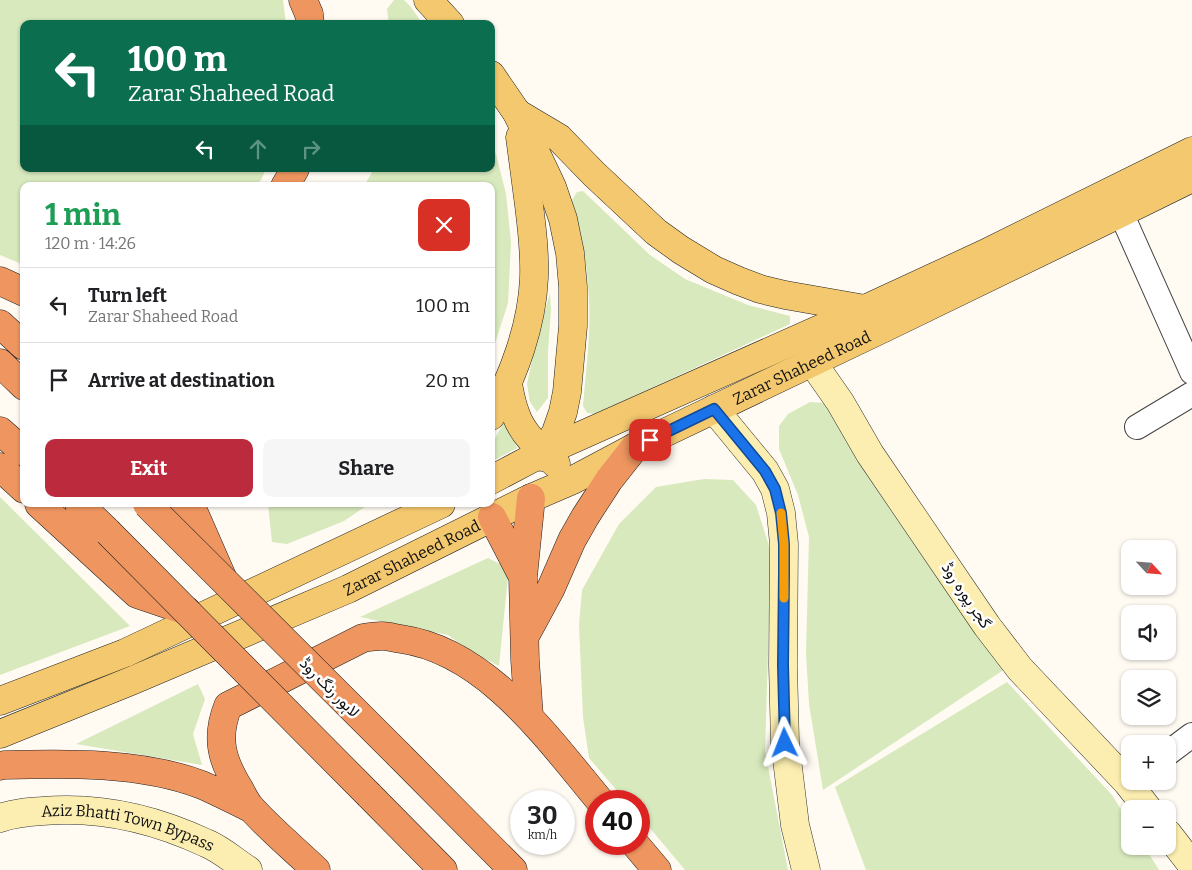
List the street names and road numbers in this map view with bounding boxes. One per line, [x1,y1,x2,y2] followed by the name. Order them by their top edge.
[730,327,874,409] street label: Zarar Shaheed Road
[340,516,484,600] street label: Zarar Shaheed Road
[936,559,996,633] street label: گجر پورہ روڈ
[295,654,363,722] street label: لاہور رنگ روڈ
[41,801,217,855] street label: Aziz Bhatti Town Bypass

